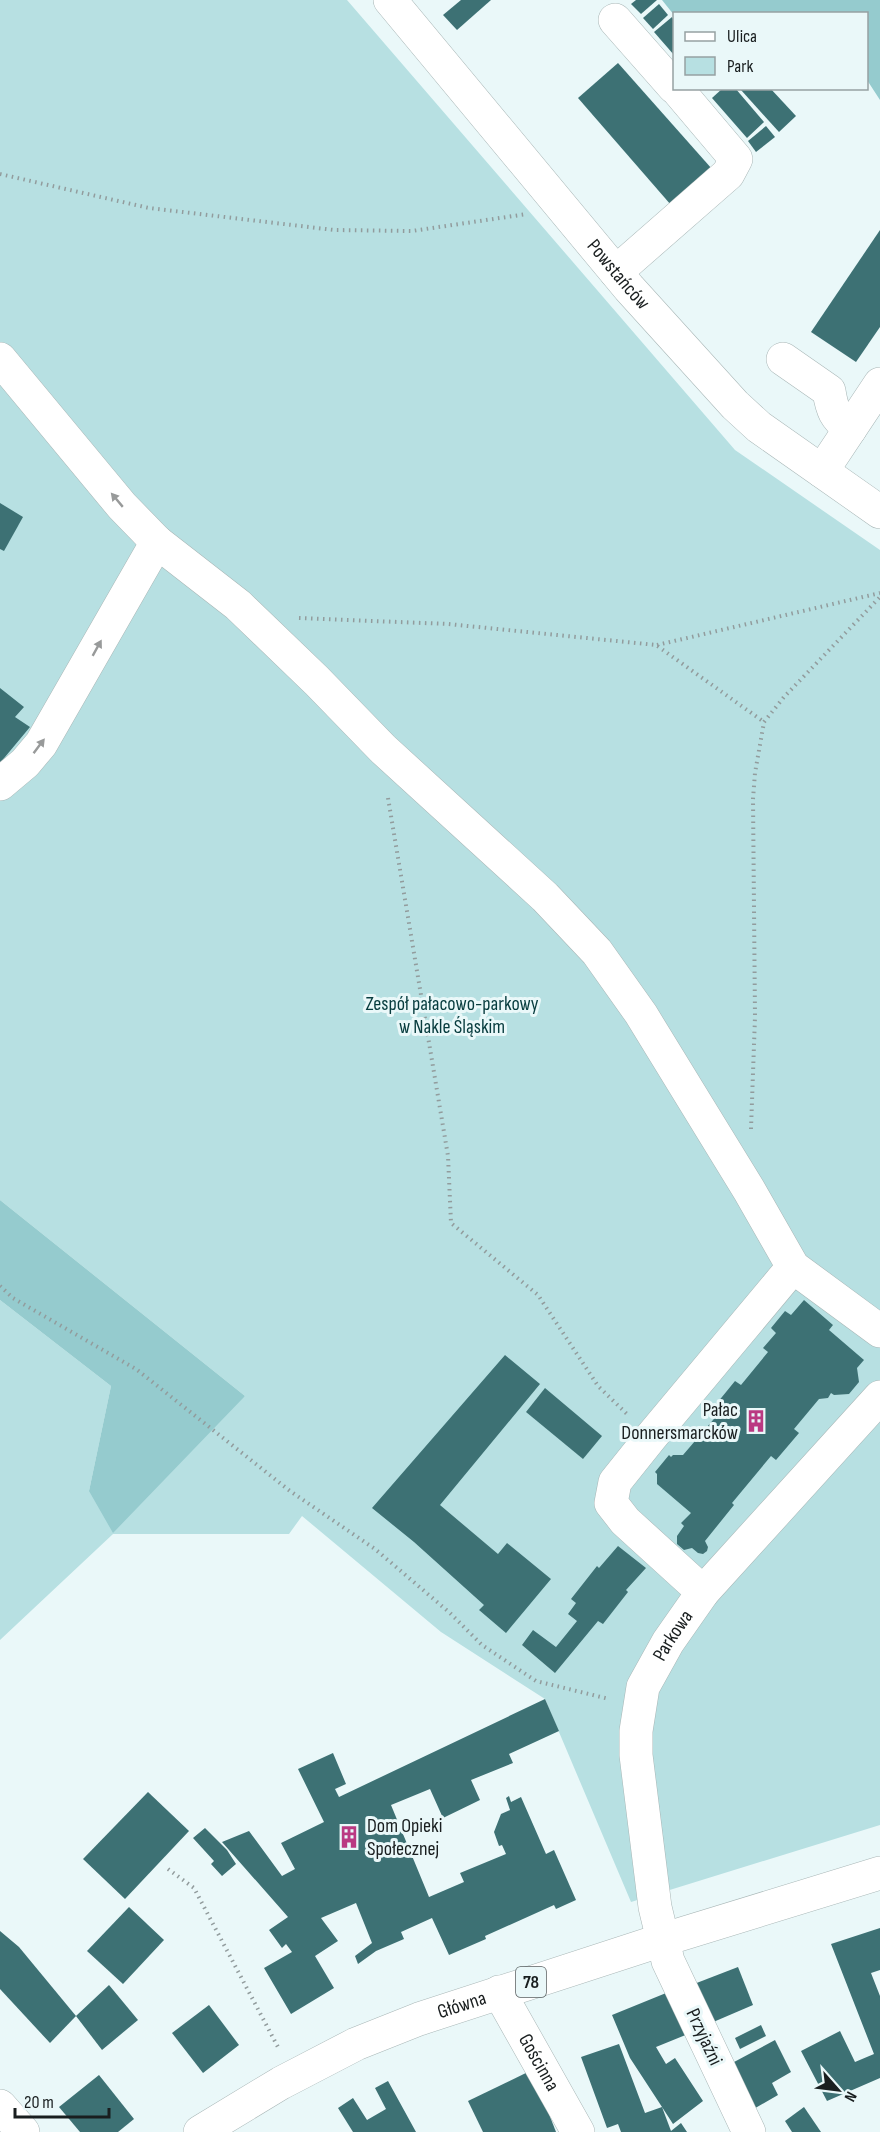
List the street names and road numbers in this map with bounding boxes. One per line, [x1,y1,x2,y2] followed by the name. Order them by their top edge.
[582,234,655,315] street label: Powstańców
[648,1606,698,1665] street label: Parkowa
[516,1967,546,1997] road number: 78
[435,1986,489,2024] street label: Główna
[680,2005,728,2069] street label: Przyjaźni
[513,2030,565,2095] street label: Gościnna

